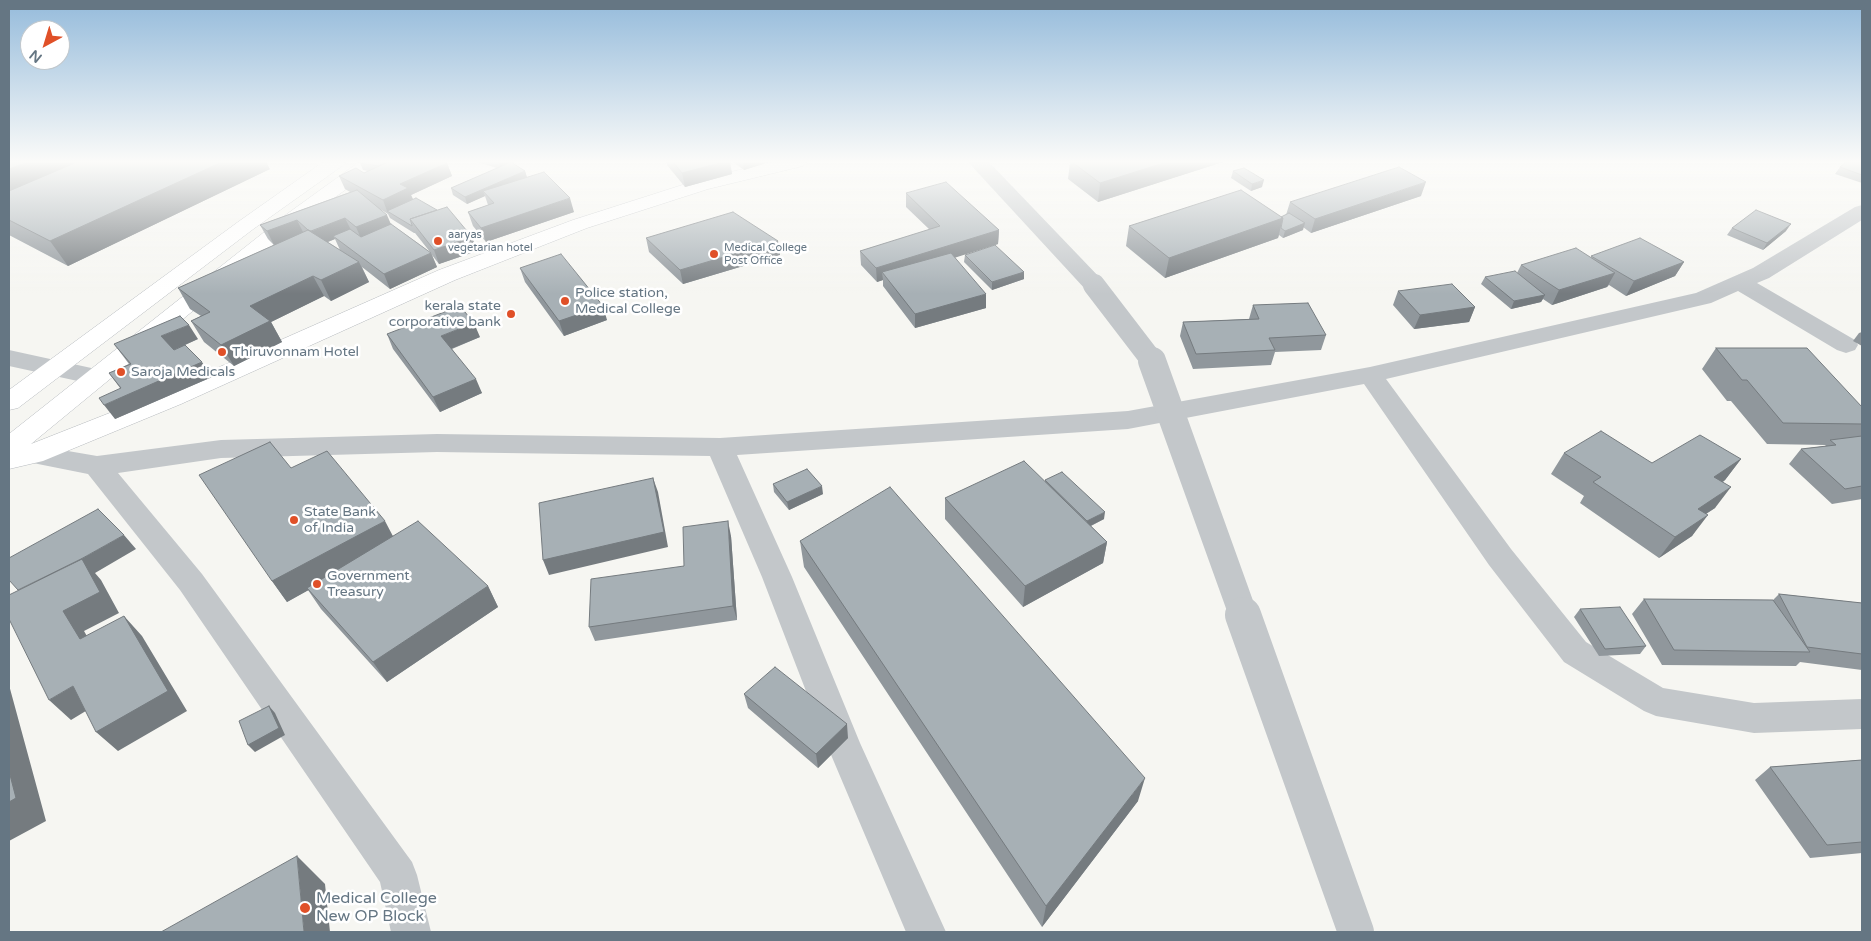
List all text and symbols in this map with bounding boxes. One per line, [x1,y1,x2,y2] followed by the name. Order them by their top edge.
[20,20,70,70] north arrow
[26,46,46,66] text: N
[448,228,533,254] place label: aaryas vegetarian hotel
[432,235,444,247] marker: aaryas vegetarian hotel
[724,241,807,267] place label: Medical College Post Office
[708,248,720,260] marker: Medical College Post Office
[575,285,681,318] place label: Police station, Medical College
[559,295,571,307] marker: Police station, Medical College
[389,298,501,331] place label: kerala state corporative bank
[505,308,517,320] marker: kerala state corporative bank
[232,344,359,360] place label: Thiruvonnam Hotel
[216,346,228,358] marker: Thiruvonnam Hotel
[131,364,235,380] place label: Saroja Medicals
[115,366,127,378] marker: Saroja Medicals
[304,504,376,536] place label: State Bank of India
[288,514,300,526] marker: State Bank of India
[327,568,410,600] place label: Government Treasury
[311,578,323,590] marker: Government Treasury
[316,889,437,927] place label: Medical College New OP Block
[298,901,312,915] marker: Medical College New OP Block

